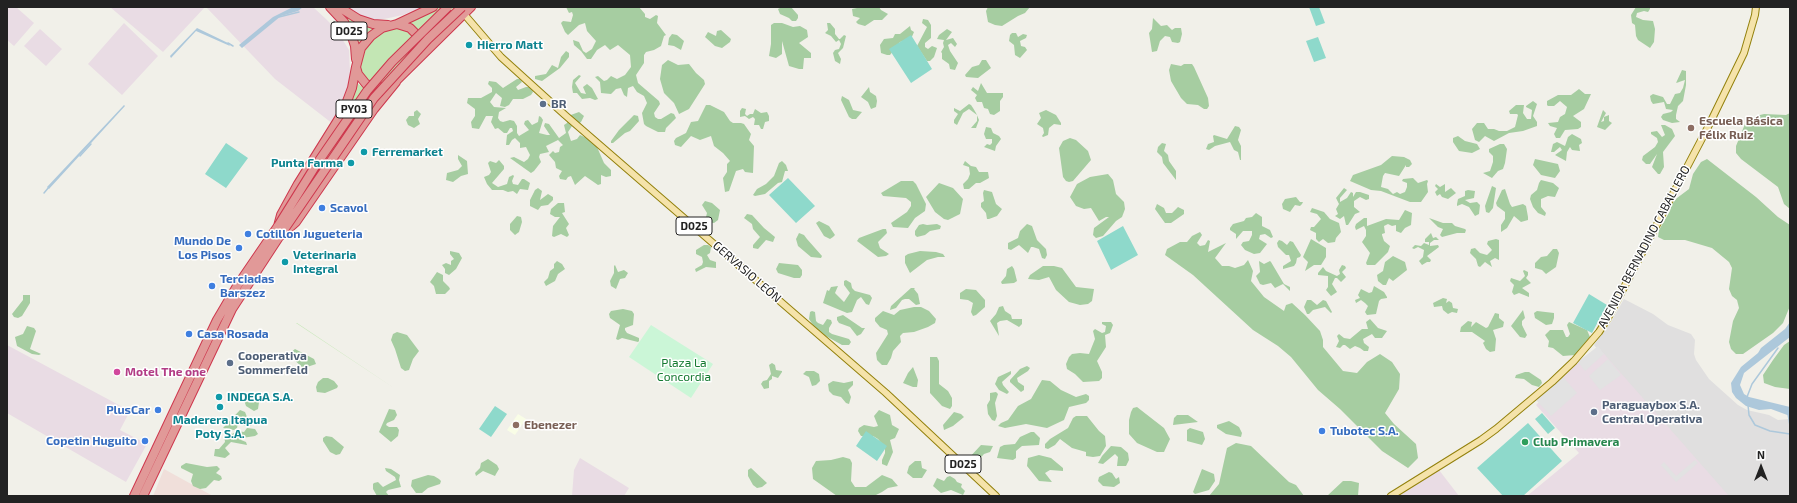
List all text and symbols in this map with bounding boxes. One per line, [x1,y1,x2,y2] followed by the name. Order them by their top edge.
[331,22,367,40] road number: D025
[477,38,543,52] place label: Hierro Matt
[464,40,474,50] marker: Hierro Matt
[551,97,566,111] place label: BR
[538,99,548,109] marker: BR
[336,100,372,118] road number: PY03
[1699,114,1783,142] place label: Escuela Básica Félix Ruiz
[1686,123,1696,133] marker: Escuela Básica Félix Ruiz
[372,145,443,159] place label: Ferremarket
[359,147,369,157] marker: Ferremarket
[271,156,343,170] place label: Punta Farma
[346,158,356,168] marker: Punta Farma
[1595,163,1693,331] street label: AVENIDA BERNADINO CABALLERO
[330,201,368,215] place label: Scavol
[317,203,327,213] marker: Scavol
[676,217,712,235] road number: D025
[256,227,362,241] place label: Cotillon Jugueteria
[243,229,253,239] marker: Cotillon Jugueteria
[174,234,231,262] place label: Mundo De Los Pisos
[710,238,784,306] street label: GERVASIO LEÓN
[234,243,244,253] marker: Mundo De Los Pisos
[293,248,356,276] place label: Veterinaria Integral
[280,257,290,267] marker: Veterinaria Integral
[220,272,274,300] place label: Terciadas Barszez
[207,281,217,291] marker: Terciadas Barszez
[197,327,269,341] place label: Casa Rosada
[184,329,194,339] marker: Casa Rosada
[238,349,308,377] place label: Cooperativa Sommerfeld
[657,356,711,384] park label: Plaza La Concordia
[225,358,235,368] marker: Cooperativa Sommerfeld
[125,365,206,379] place label: Motel The one
[112,367,122,377] marker: Motel The one
[227,390,293,404] place label: INDEGA S.A.
[214,392,224,402] marker: INDEGA S.A.
[1602,398,1702,426] place label: Paraguaybox S.A. Central Operativa
[215,402,225,412] marker: Maderera Itapua Poty S.A.
[106,403,150,417] place label: PlusCar
[153,405,163,415] marker: PlusCar
[1589,407,1599,417] marker: Paraguaybox S.A. Central Operativa
[173,413,267,441] place label: Maderera Itapua Poty S.A.
[524,418,577,432] place label: Ebenezer
[511,420,521,430] marker: Ebenezer
[1330,424,1399,438] place label: Tubotec S.A.
[1317,426,1327,436] marker: Tubotec S.A.
[46,434,137,448] place label: Copetin Huguito
[1533,435,1619,449] place label: Club Primavera
[140,436,150,446] marker: Copetin Huguito
[1520,437,1530,447] marker: Club Primavera
[1741,447,1781,487] north arrow
[1757,448,1765,461] text: N
[945,455,981,473] road number: D025

